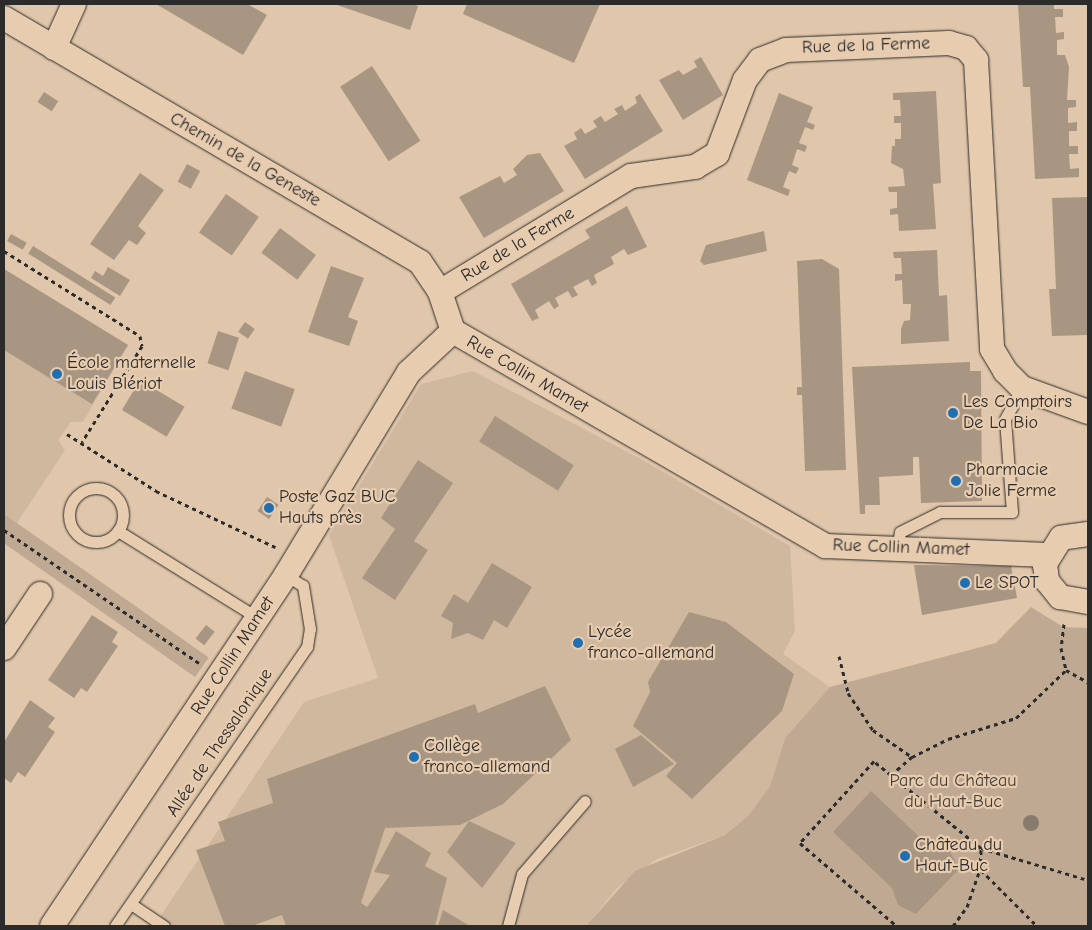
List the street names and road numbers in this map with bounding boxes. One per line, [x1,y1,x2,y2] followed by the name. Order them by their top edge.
[802,33,930,59] street label: Rue de la Ferme
[166,108,324,212] street label: Chemin de la Geneste
[457,203,579,287] street label: Rue de la Ferme
[462,331,592,419] street label: Rue Collin Mamet
[832,535,970,561] street label: Rue Collin Mamet
[187,593,279,719] street label: Rue Collin Mamet
[162,665,278,821] street label: Allée de Thessalonique

